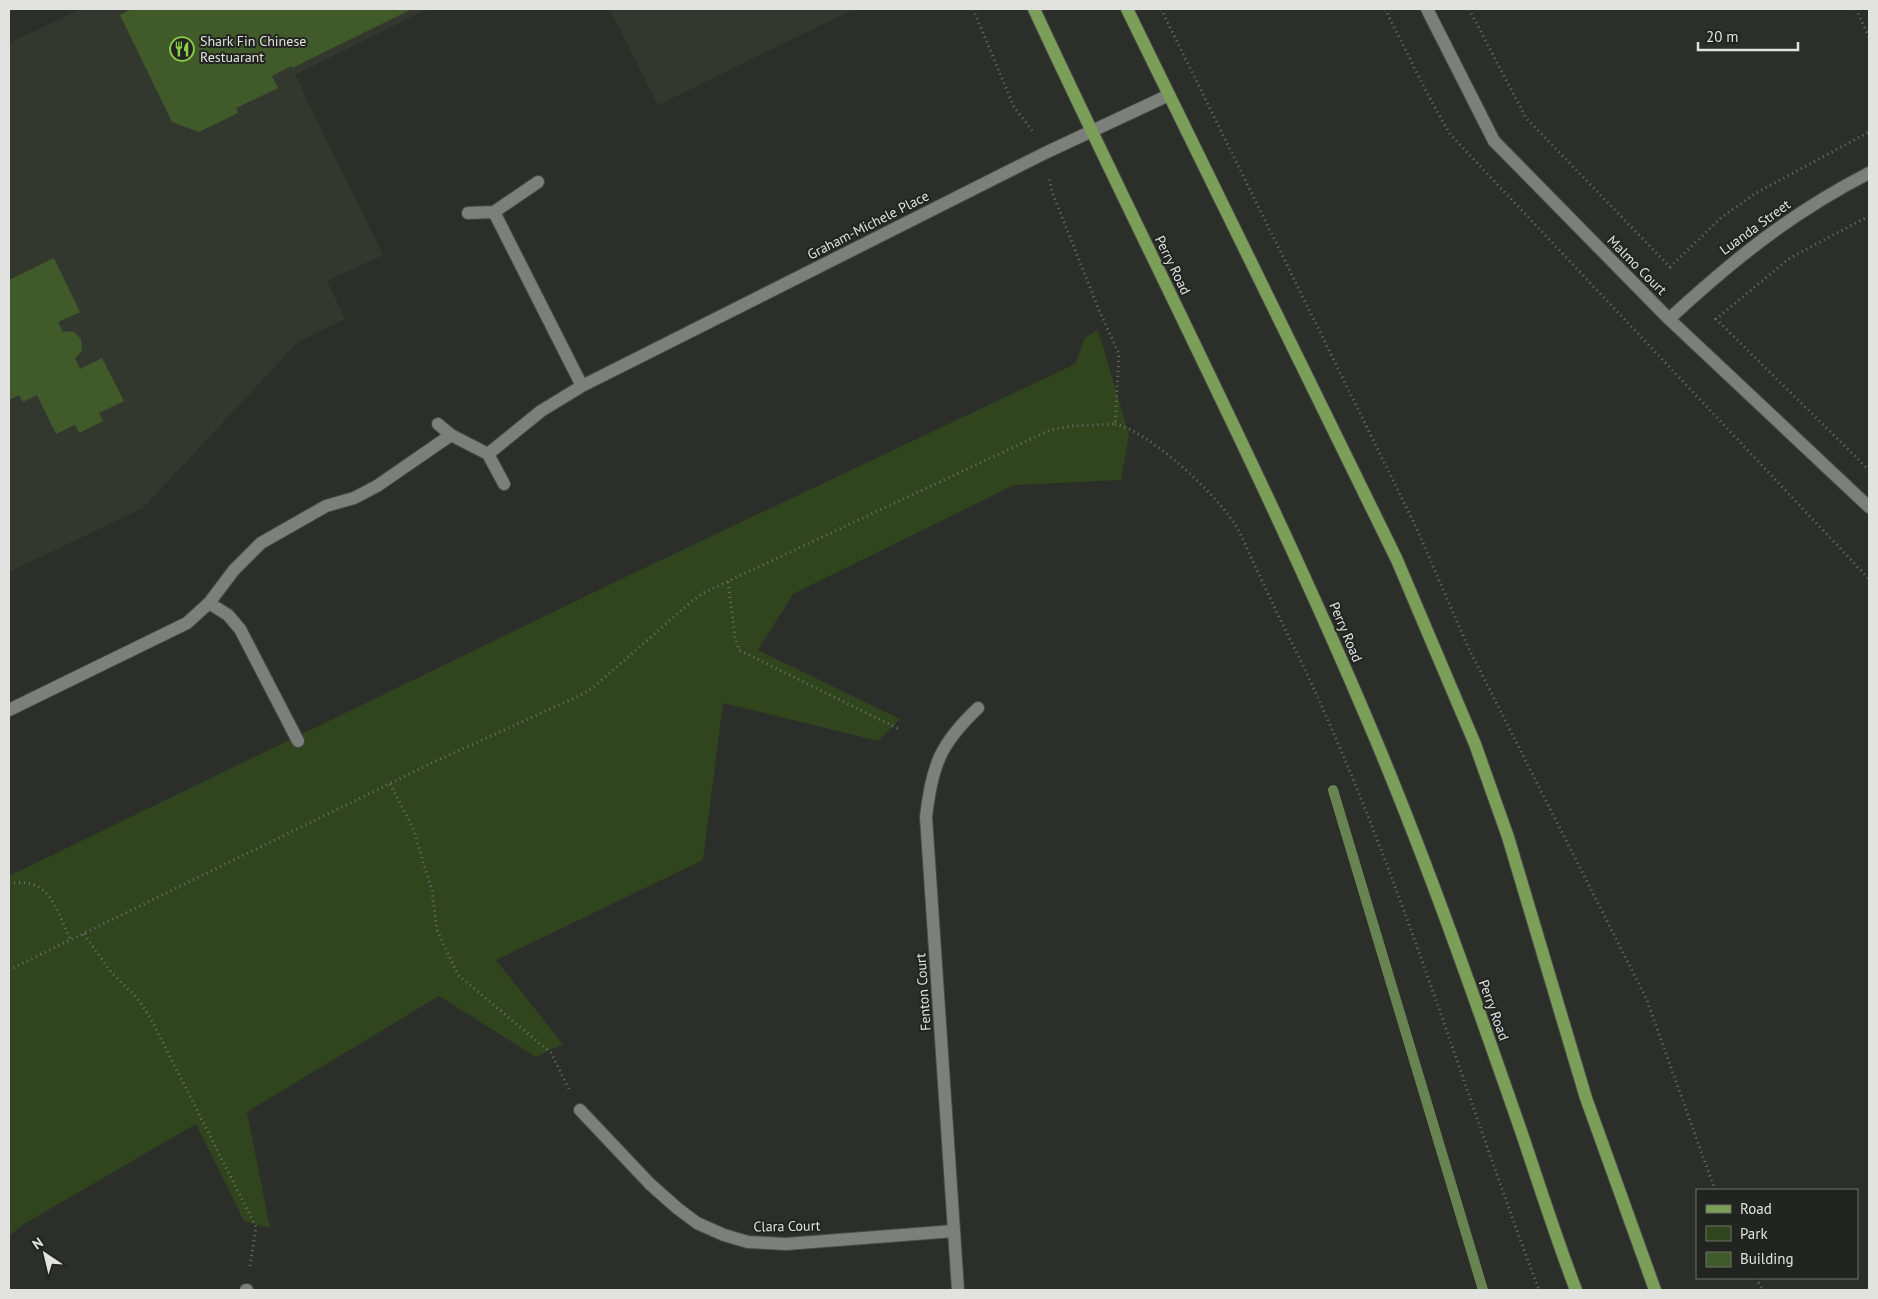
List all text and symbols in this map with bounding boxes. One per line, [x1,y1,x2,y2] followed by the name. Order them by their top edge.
[1698,20,1798,52] scale bar
[1706,27,1739,46] text: 20 m
[200,32,306,66] place label: Shark Fin Chinese Restuarant
[169,36,195,62] restaurant icon: Shark Fin Chinese Restuarant
[804,187,932,263] street label: Graham-Michele Place
[1716,195,1794,259] street label: Luanda Street
[1603,231,1671,299] street label: Malmo Court
[1151,233,1195,297] street label: Perry Road
[1325,599,1367,665] street label: Perry Road
[911,952,935,1032] street label: Fenton Court
[1475,977,1513,1043] street label: Perry Road
[1696,1189,1858,1279] legend
[1740,1199,1772,1218] text: Road
[753,1216,821,1236] street label: Clara Court
[1740,1224,1768,1243] text: Park
[20,1229,70,1279] north arrow
[29,1233,46,1253] text: N
[1740,1249,1794,1268] text: Building

